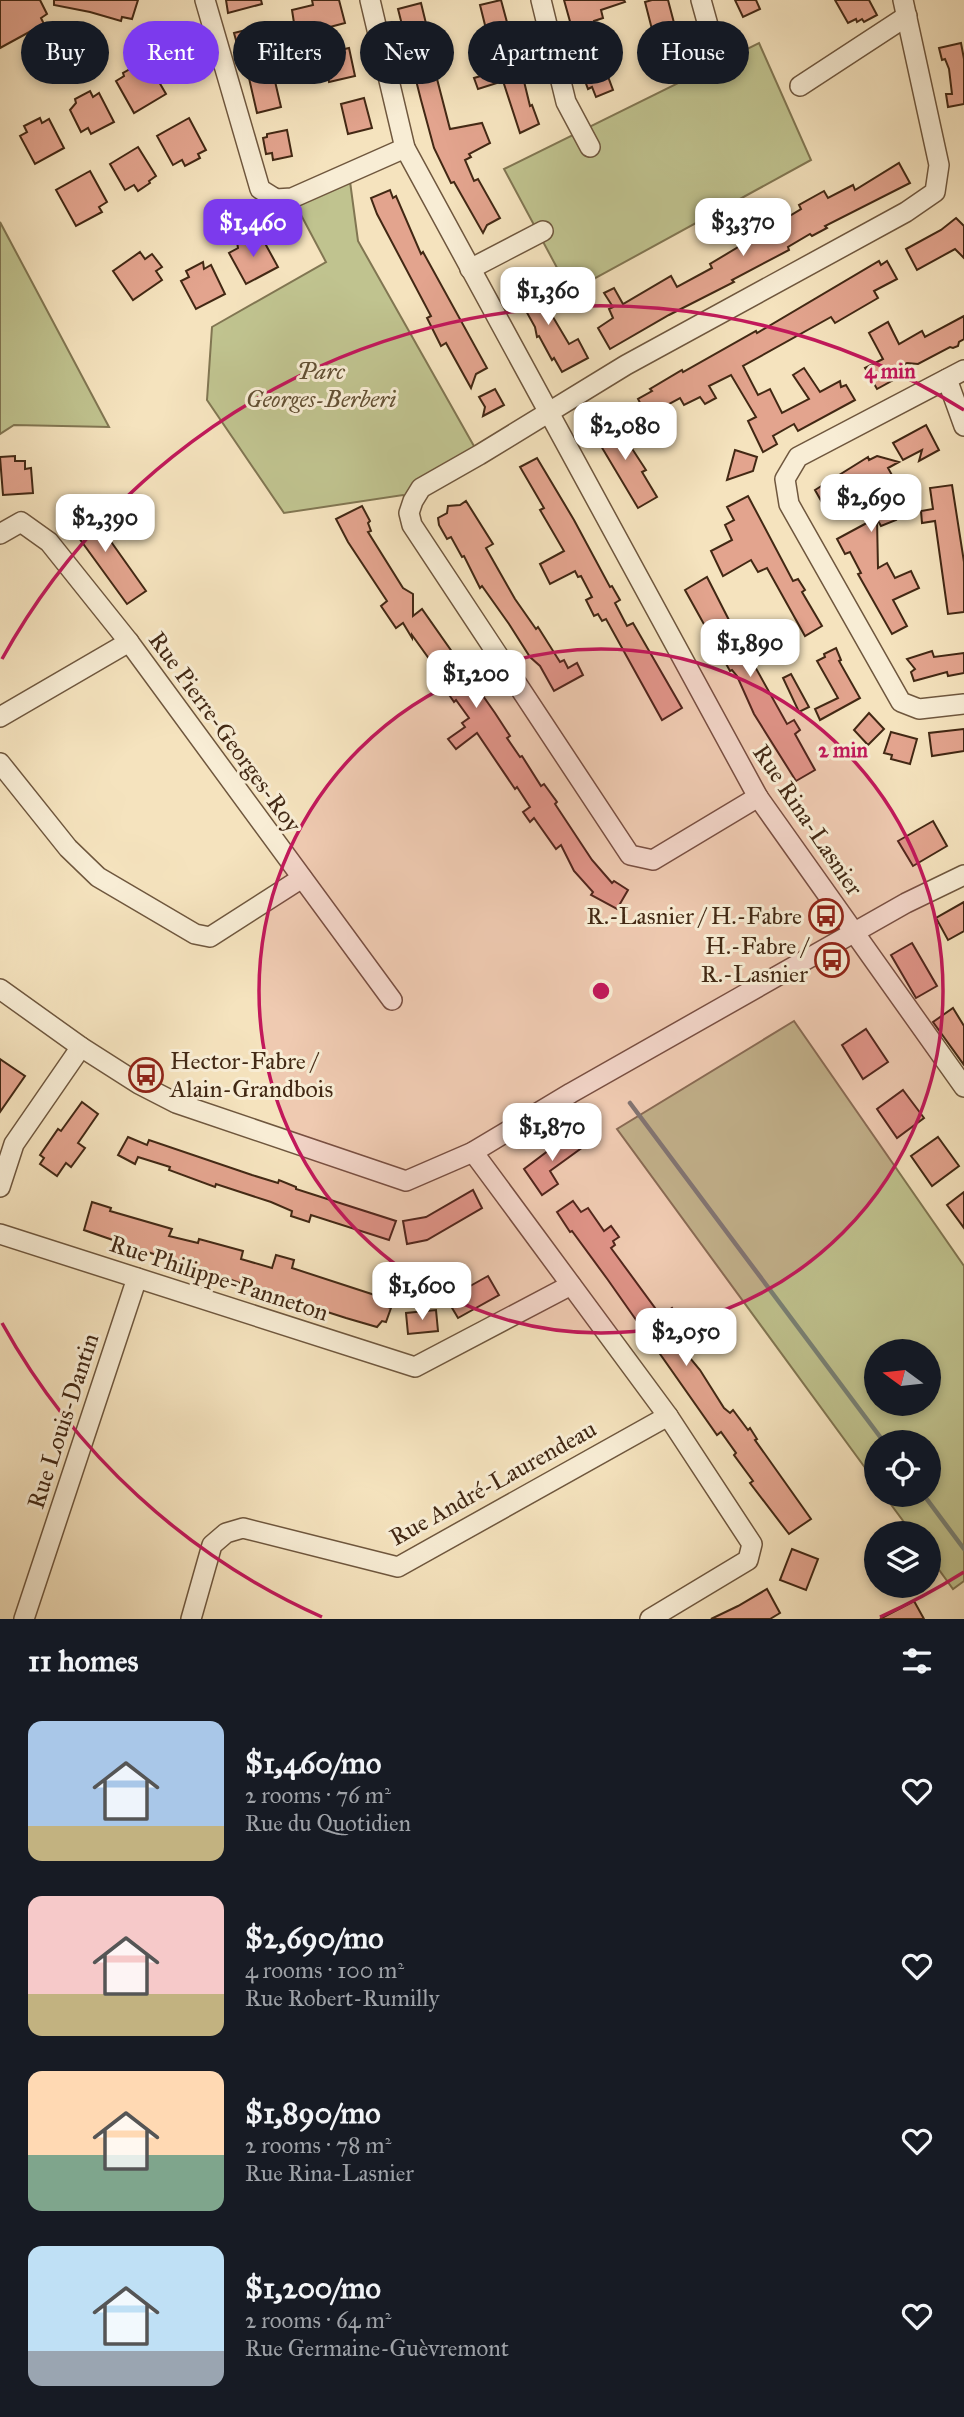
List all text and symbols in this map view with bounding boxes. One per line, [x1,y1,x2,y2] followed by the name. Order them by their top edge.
[21,21,109,84] chip: Buy
[123,21,219,84] chip: Rent
[233,21,346,84] chip: Filters
[360,21,454,84] chip: New
[468,21,623,84] chip: Apartment
[637,21,749,84] chip: House
[686,198,800,258] pin: $3,370
[196,200,310,259] pin: $1,460
[711,207,775,235] text: $3,370
[219,208,287,236] text: $1,460
[491,268,605,327] pin: $1,360
[516,276,580,304] text: $1,360
[246,356,396,414] park label: Parc Georges-Berberi
[864,358,916,384] text: 4 min
[568,402,682,462] pin: $2,080
[590,411,660,439] text: $2,080
[814,475,928,534] pin: $2,690
[836,483,906,511] text: $2,690
[48,494,162,554] pin: $2,390
[72,503,138,531] text: $2,390
[693,620,807,679] pin: $1,890
[142,626,308,839] street label: Rue Pierre-Georges-Roy
[717,628,783,656] text: $1,890
[419,650,533,710] pin: $1,200
[443,659,509,687] text: $1,200
[818,737,868,763] text: 2 min
[746,739,870,901] street label: Rue Rina-Lasnier
[807,897,845,935] bus stop icon: R.-Lasnier / H.-Fabre
[587,901,802,931] place label: R.-Lasnier / H.-Fabre
[701,931,811,989] place label: H.-Fabre / R.-Lasnier
[813,941,851,979] bus stop icon: H.-Fabre / R.-Lasnier
[589,979,613,1003] centre of rings
[169,1046,333,1104] place label: Hector-Fabre / Alain-Grandbois
[127,1056,165,1094] bus stop icon: Hector-Fabre / Alain-Grandbois
[495,1104,609,1163] pin: $1,870
[519,1112,585,1140] text: $1,870
[106,1228,332,1328] street label: Rue Philippe-Panneton
[365,1262,479,1322] pin: $1,600
[388,1271,456,1299] text: $1,600
[629,1308,743,1368] pin: $2,050
[651,1317,721,1345] text: $2,050
[21,1329,105,1513] street label: Rue Louis-Dantin
[864,1339,942,1416] north arrow
[864,1339,941,1598] map controls
[384,1414,602,1552] street label: Rue André-Laurendeau
[864,1430,941,1507] button: locate
[864,1521,941,1598] button: layers
[898,1642,936,1680] icon: filters
[28,1643,139,1679] text: 11 homes
[245,1745,381,1781] text: $1,460/mo
[84,1749,168,1833] icon: home
[898,1772,936,1810] icon: heart
[245,1781,391,1809] text: 2 rooms · 76 m²
[245,1809,411,1837] text: Rue du Quotidien
[245,1920,384,1956] text: $2,690/mo
[84,1924,168,2008] icon: home
[898,1947,936,1985] icon: heart
[245,1956,404,1984] text: 4 rooms · 100 m²
[245,1984,439,2012] text: Rue Robert-Rumilly
[245,2095,381,2131] text: $1,890/mo
[84,2099,168,2183] icon: home
[898,2122,936,2160] icon: heart
[245,2131,391,2159] text: 2 rooms · 78 m²
[245,2159,414,2187] text: Rue Rina-Lasnier
[245,2270,381,2306] text: $1,200/mo
[84,2274,168,2358] icon: home
[898,2297,936,2335] icon: heart
[245,2306,391,2334] text: 2 rooms · 64 m²
[245,2334,509,2362] text: Rue Germaine-Guèvremont

